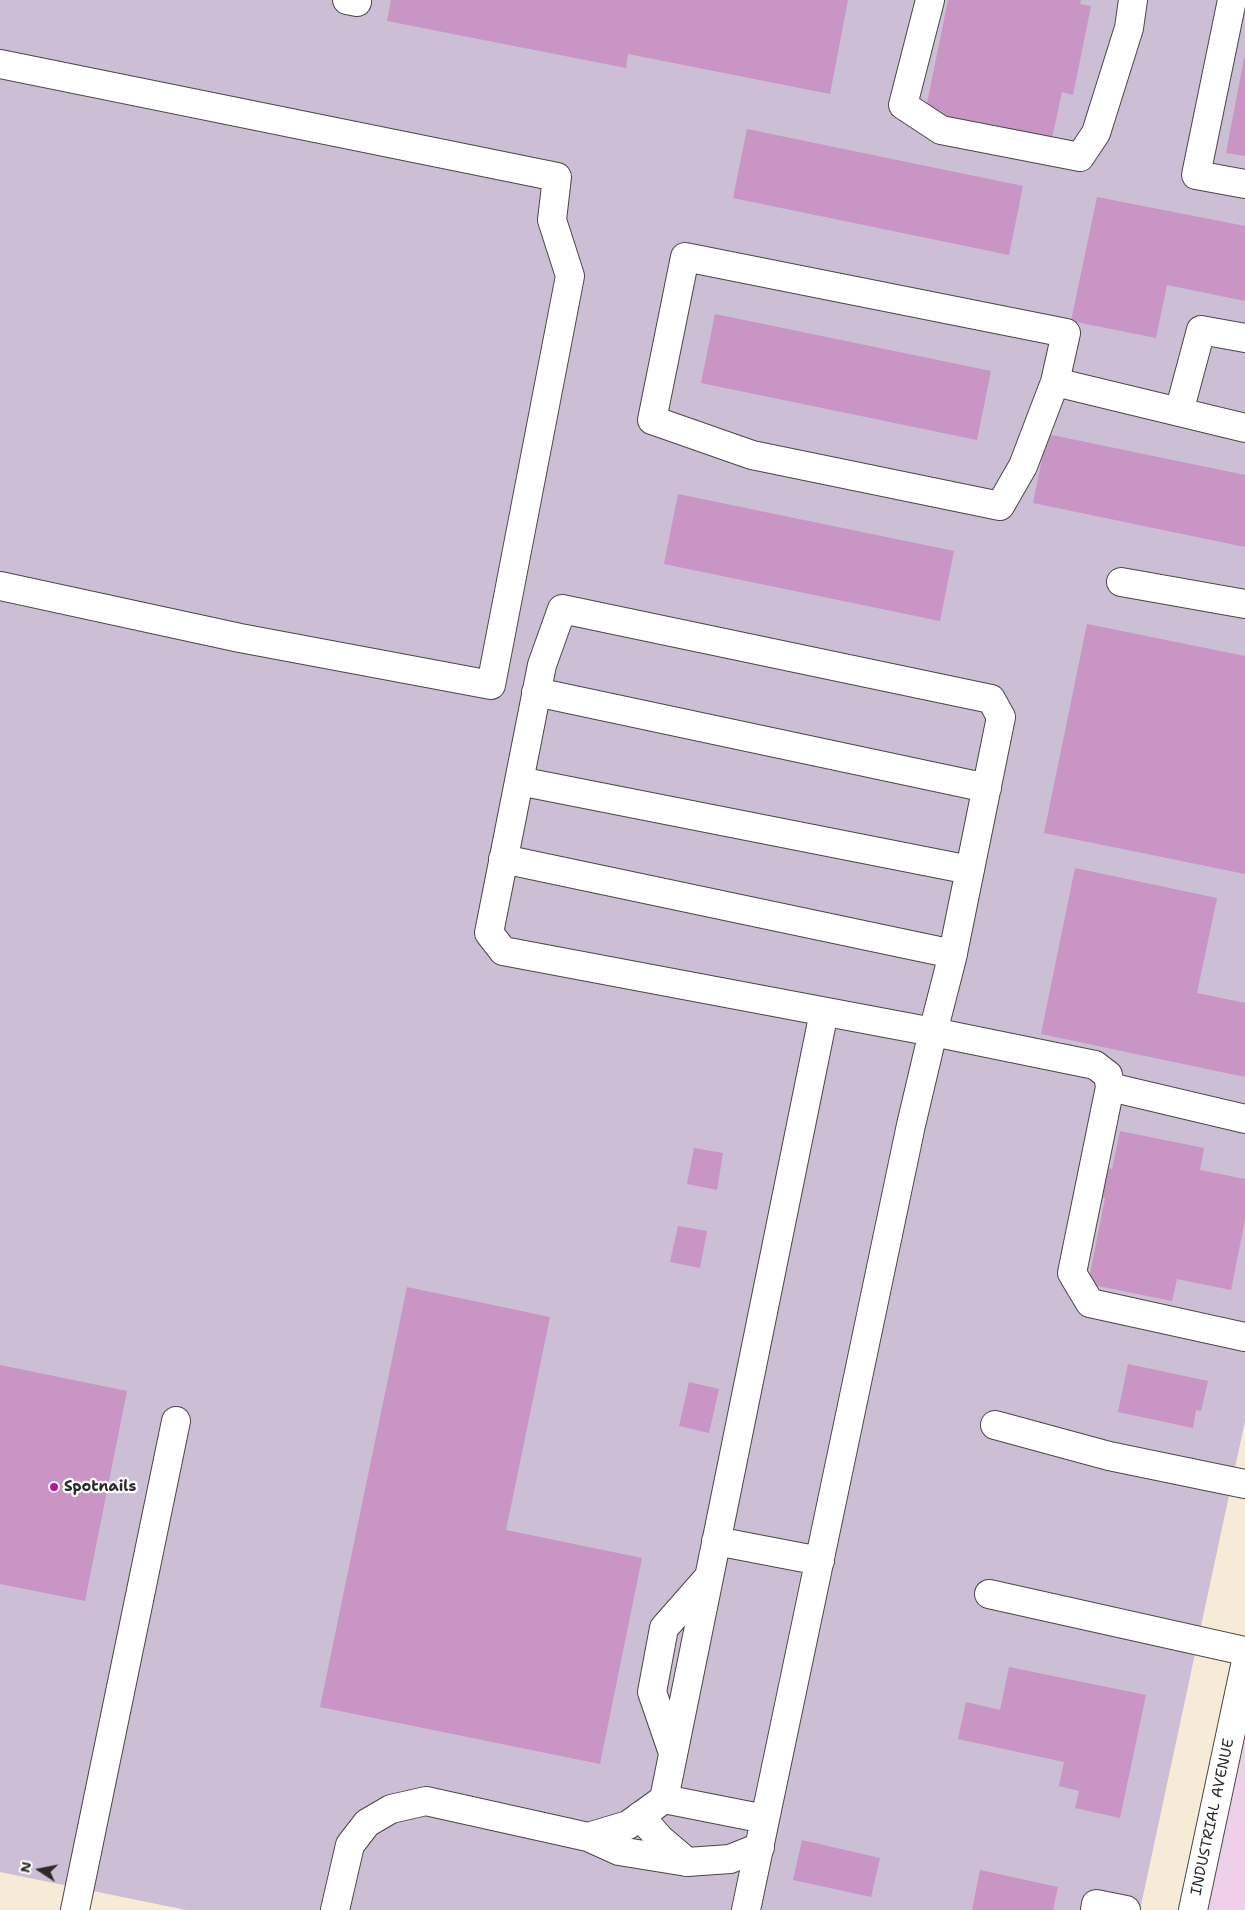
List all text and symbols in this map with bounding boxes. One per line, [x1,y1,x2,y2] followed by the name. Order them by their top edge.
[64,1478,136,1496] place label: Spotnails
[48,1481,60,1493] marker: Spotnails
[1188,1737,1238,1897] street label: INDUSTRIAL AVENUE
[15,1845,65,1895] north arrow
[15,1860,35,1874] text: N

